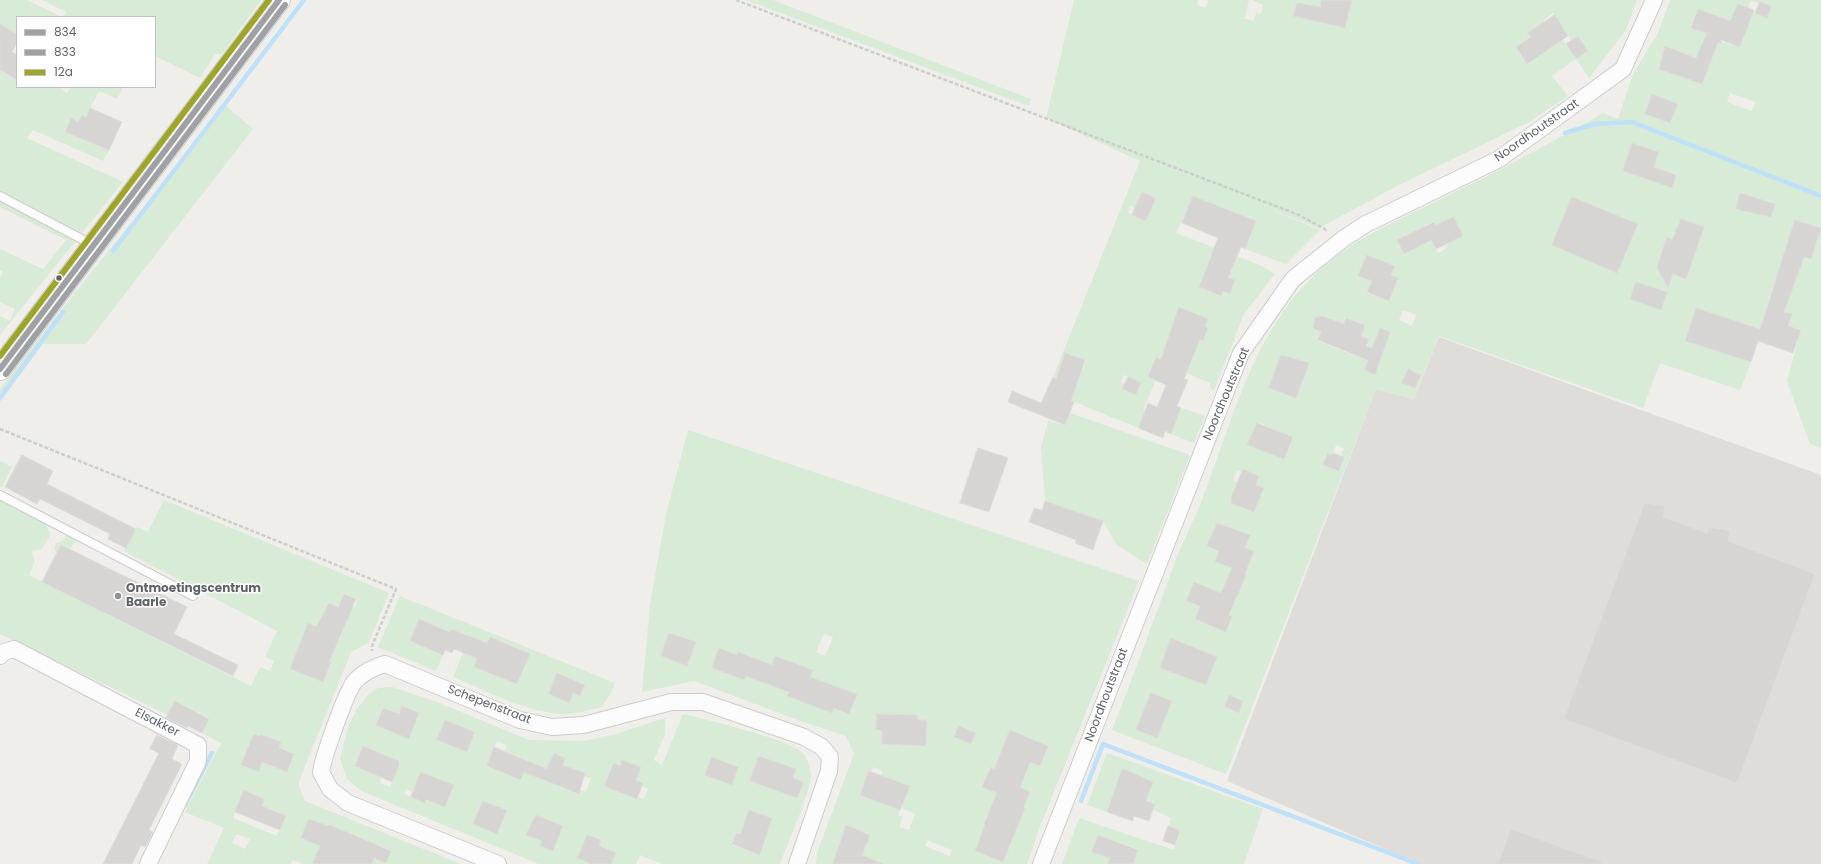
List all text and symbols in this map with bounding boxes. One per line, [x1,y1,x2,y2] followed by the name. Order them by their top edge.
[16,16,156,88] legend
[54,23,76,40] text: 834
[54,43,76,60] text: 833
[54,63,73,80] text: 12a
[1492,97,1582,165] street label: Noordhoutstraat
[54,273,64,283] unlabelled marker
[1201,345,1253,443] street label: Noordhoutstraat
[126,582,261,610] place label: Ontmoetingscentrum Baarle
[113,591,123,601] marker: Ontmoetingscentrum Baarle
[1082,646,1132,744] street label: Noordhoutstraat
[445,682,533,728] street label: Schepenstraat
[132,706,182,740] street label: Elsakker

